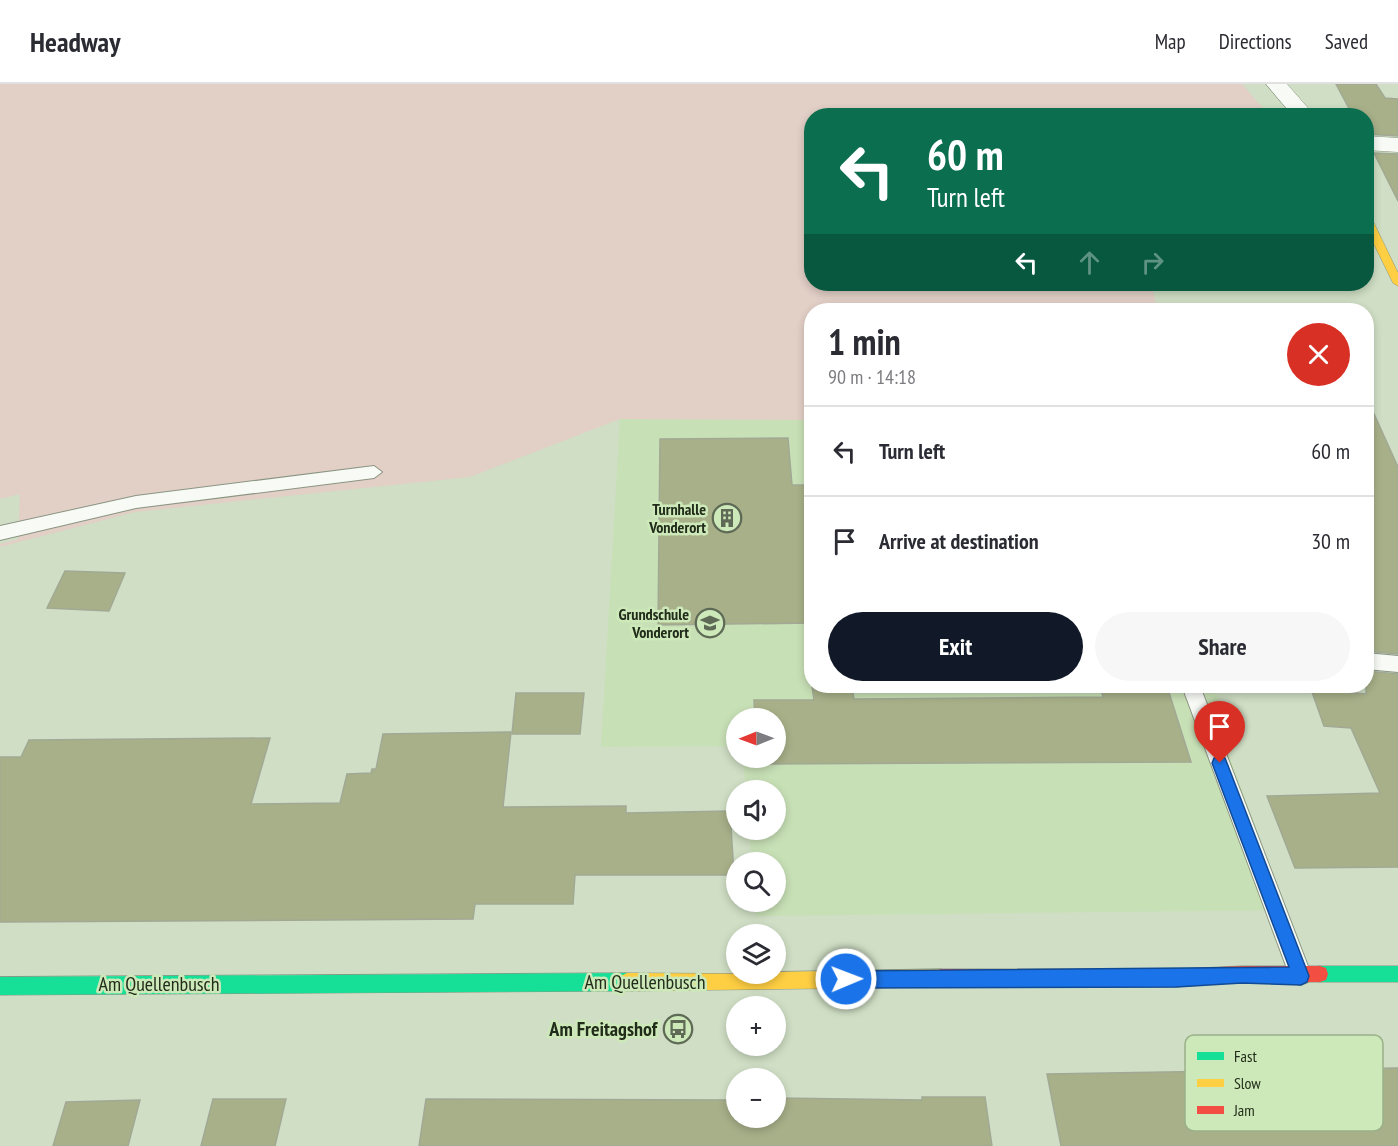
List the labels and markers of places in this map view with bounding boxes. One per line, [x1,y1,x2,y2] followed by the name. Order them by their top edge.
[648,499,706,537] place label: Turnhalle Vonderort
[711,502,743,534] building icon: Turnhalle Vonderort
[619,604,689,642] place label: Grundschule Vonderort
[694,607,726,639] school or university icon: Grundschule Vonderort
[1194,701,1245,763] pin
[662,1013,694,1045] bus stop icon: Am Freitagshof
[548,1016,659,1042] place label: Am Freitagshof

